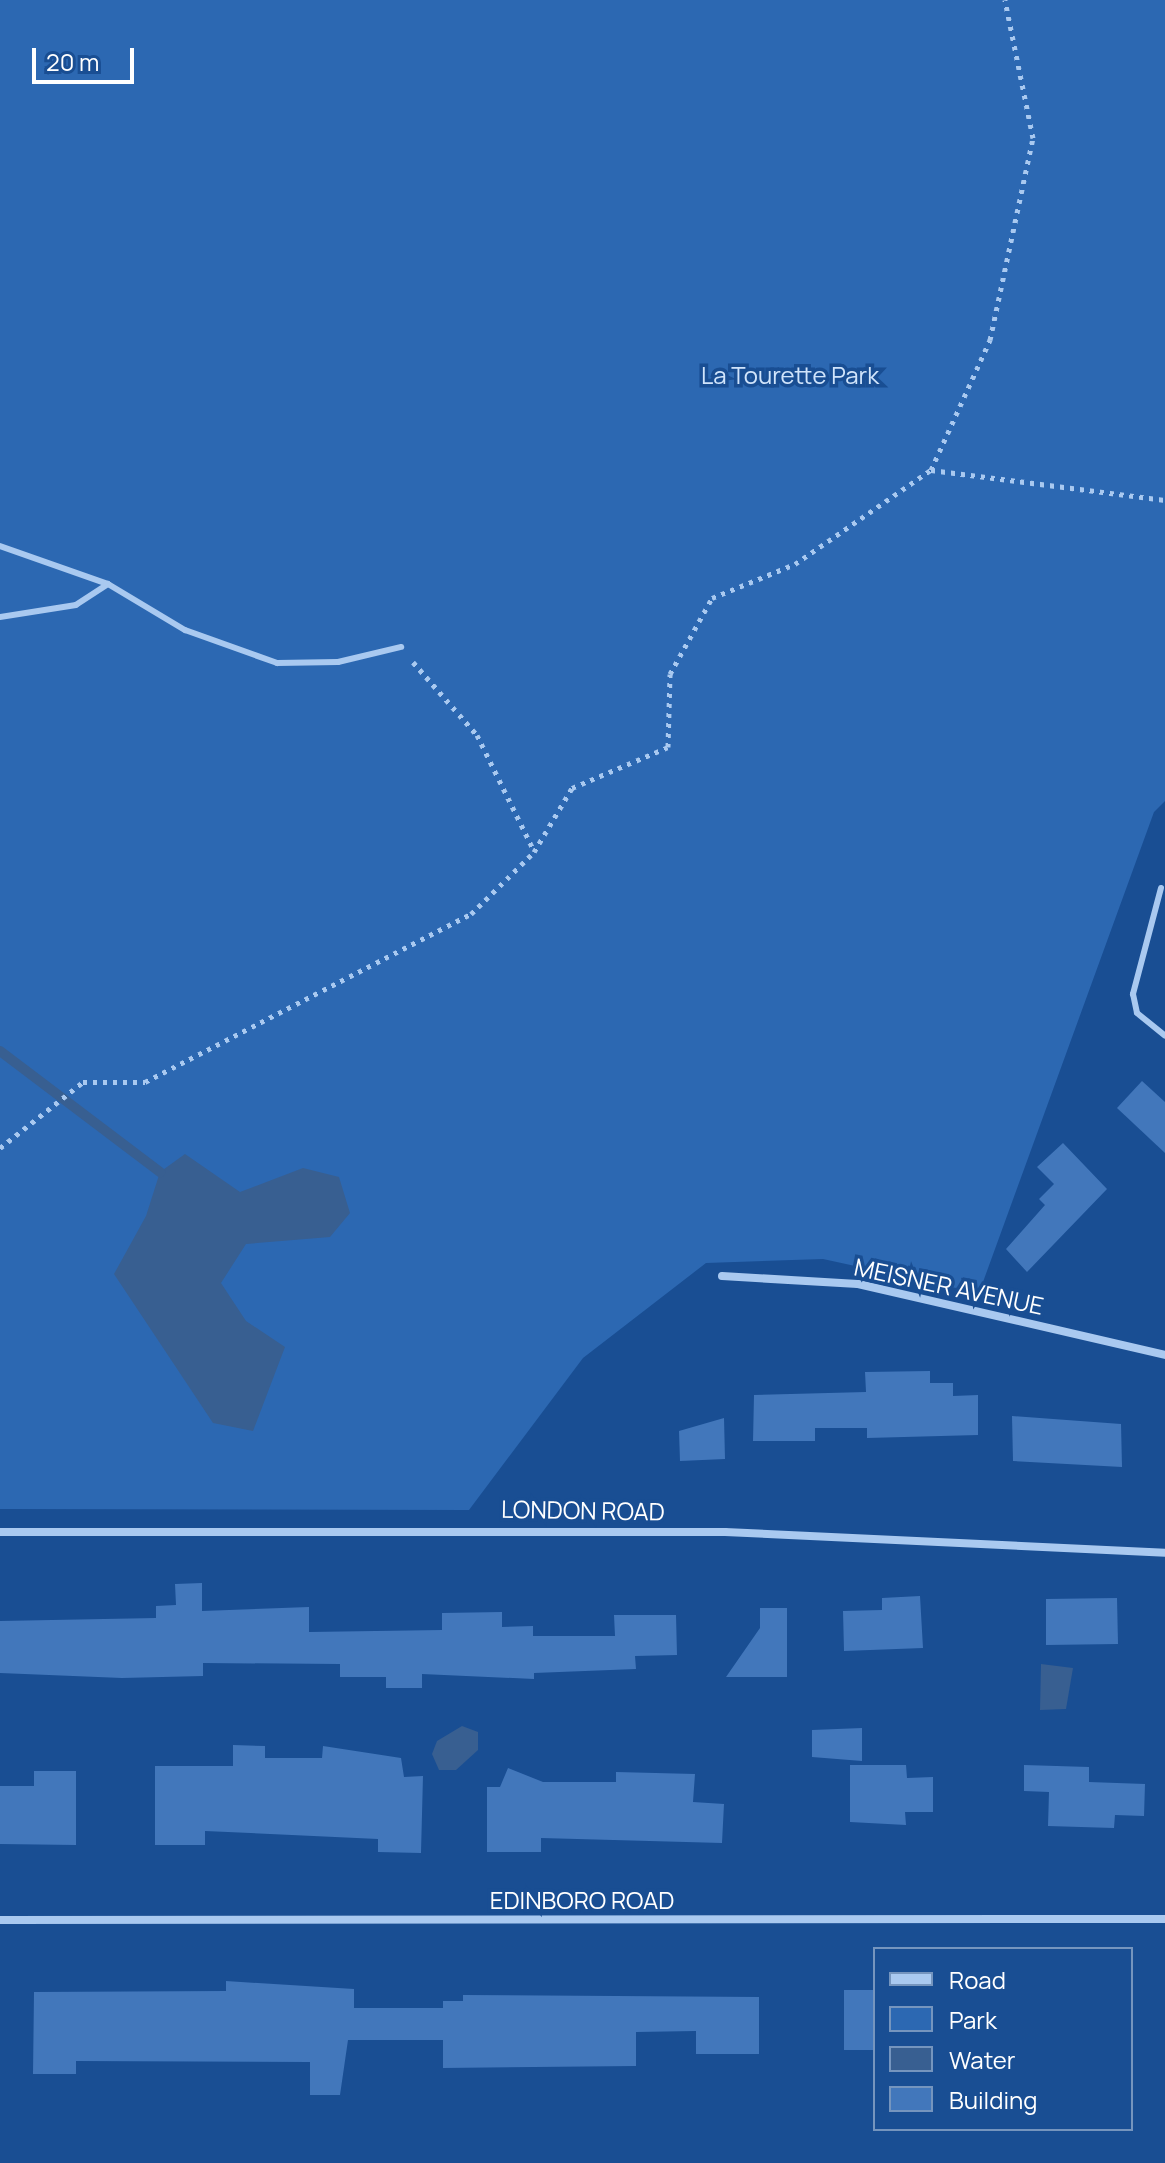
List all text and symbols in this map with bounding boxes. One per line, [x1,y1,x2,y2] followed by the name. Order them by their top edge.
[36,32,138,82] scale bar
[46,45,99,78] text: 20 m
[701,361,879,389] park label: La Tourette Park
[852,1252,1046,1320] street label: MEISNER AVENUE
[501,1494,665,1526] street label: LONDON ROAD
[490,1886,674,1914] street label: EDINBORO ROAD
[873,1947,1133,2131] legend
[949,1963,1006,1996] text: Road
[949,2003,997,2036] text: Park
[949,2043,1016,2076] text: Water
[949,2083,1037,2116] text: Building

